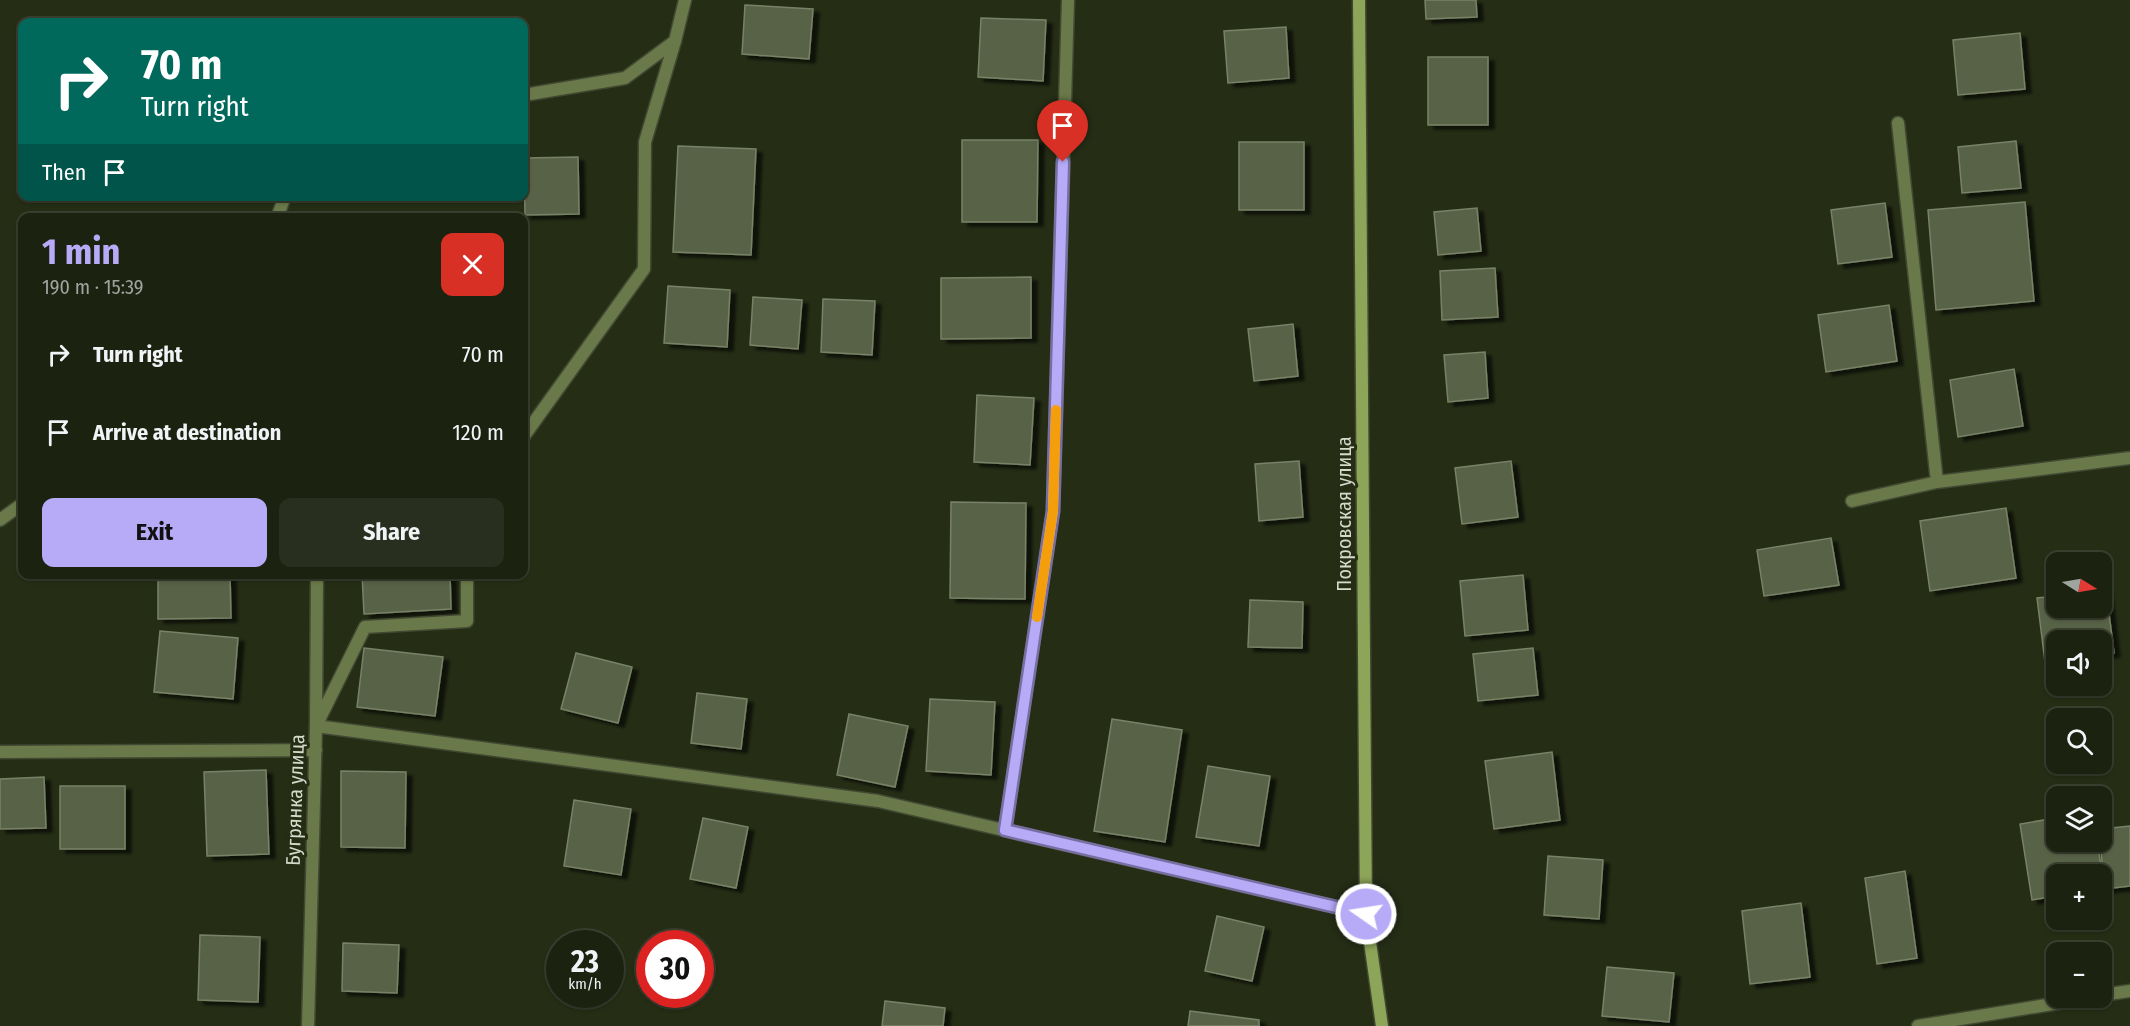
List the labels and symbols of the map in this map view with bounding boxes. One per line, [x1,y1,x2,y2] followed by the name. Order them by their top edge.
[1037,100,1088,162] pin
[1332,436,1356,592] street label: Покровская улица
[2046,552,2112,618] north arrow
[281,734,309,866] street label: Бугрянка улица
[1334,882,1398,946] position arrow
[636,930,714,1008] speed limit sign: 30

